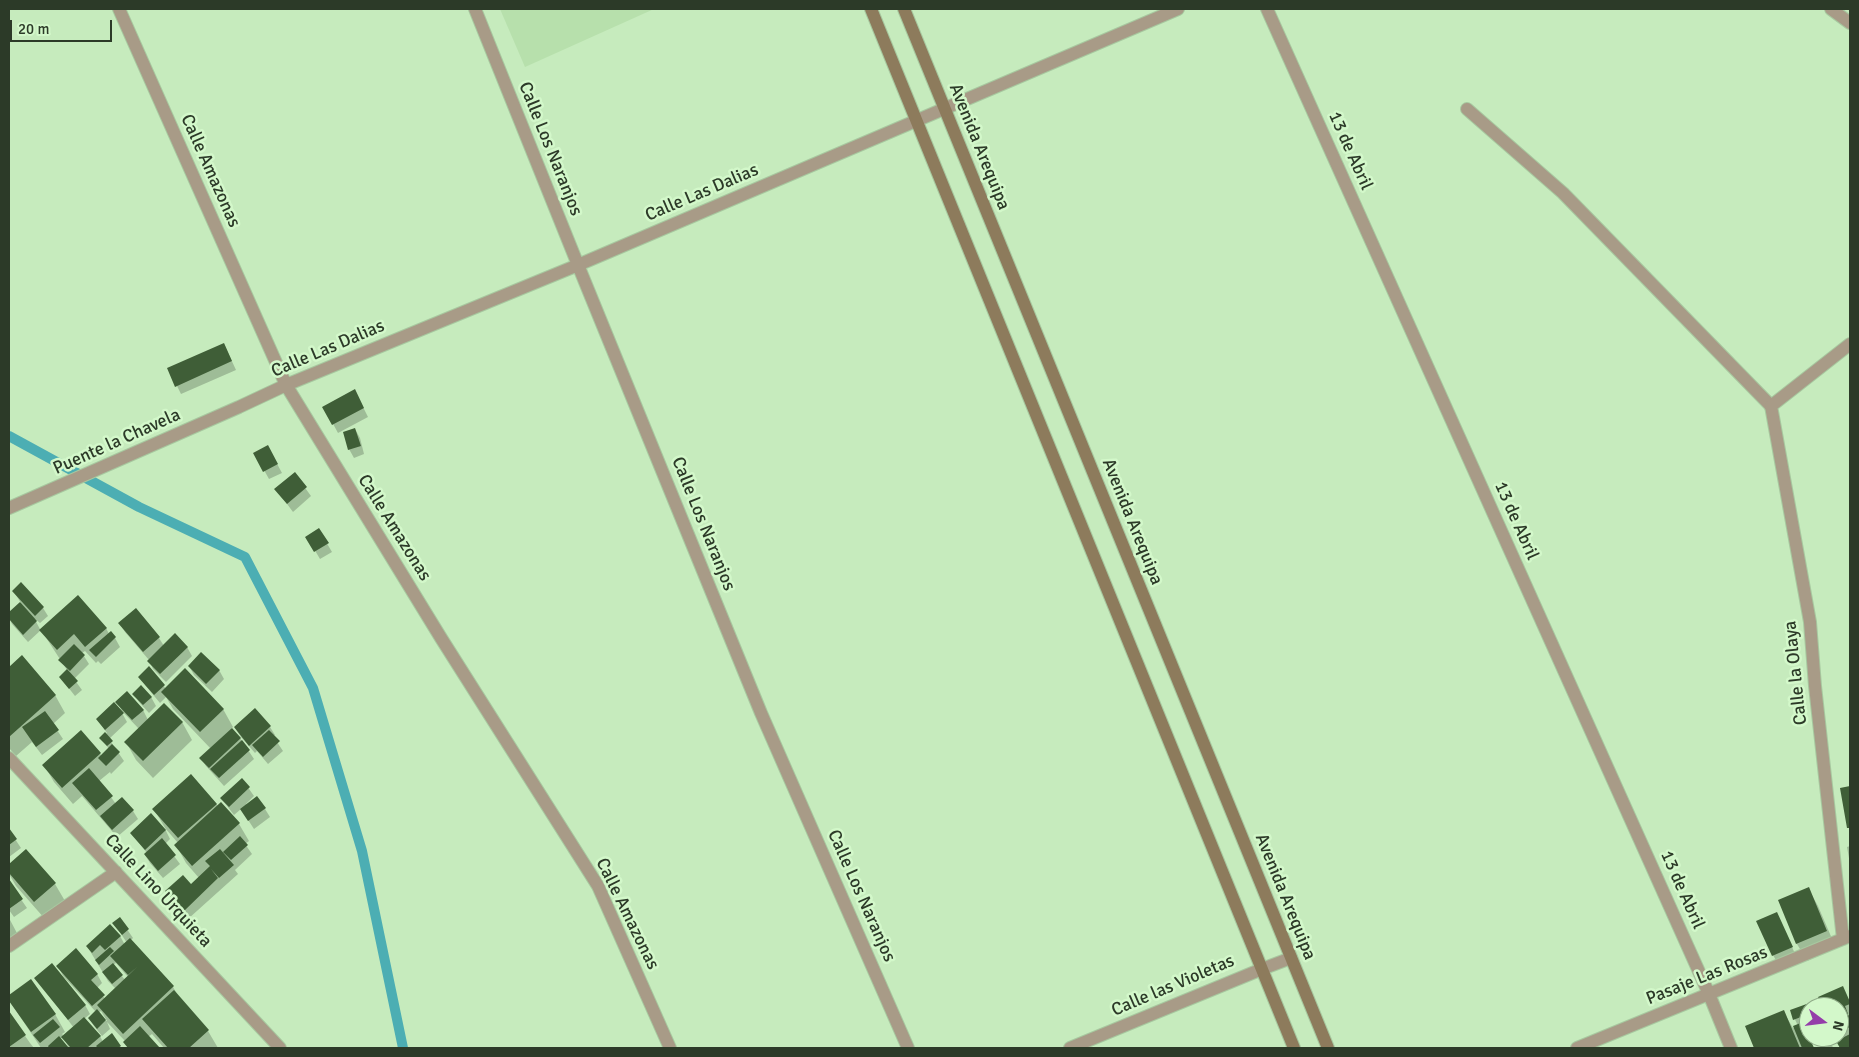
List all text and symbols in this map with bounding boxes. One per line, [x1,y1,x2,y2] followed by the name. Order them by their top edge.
[12,10,115,42] scale bar
[18,20,49,38] text: 20 m
[513,79,587,219] street label: Calle Los Naranjos
[944,81,1014,213] street label: Avenida Arequipa
[1323,108,1377,194] street label: 13 de Abril
[175,111,245,231] street label: Calle Amazonas
[642,159,762,227] street label: Calle Las Dalias
[268,315,388,383] street label: Calle Las Dalias
[50,404,184,480] street label: Puente la Chavela
[666,454,740,594] street label: Calle Los Naranjos
[1097,456,1167,588] street label: Avenida Arequipa
[353,471,435,585] street label: Calle Amazonas
[1489,478,1543,564] street label: 13 de Abril
[1780,620,1812,726] street label: Calle la Olaya
[822,827,900,965] street label: Calle Los Naranjos
[100,830,216,952] street label: Calle Lino Urquieta
[1250,831,1320,963] street label: Avenida Arequipa
[1655,847,1709,933] street label: 13 de Abril
[591,855,663,973] street label: Calle Amazonas
[1643,942,1771,1010] street label: Pasaje Las Rosas
[1108,950,1238,1022] street label: Calle las Violetas
[1799,997,1849,1047] north arrow
[1829,1019,1847,1033] text: N

